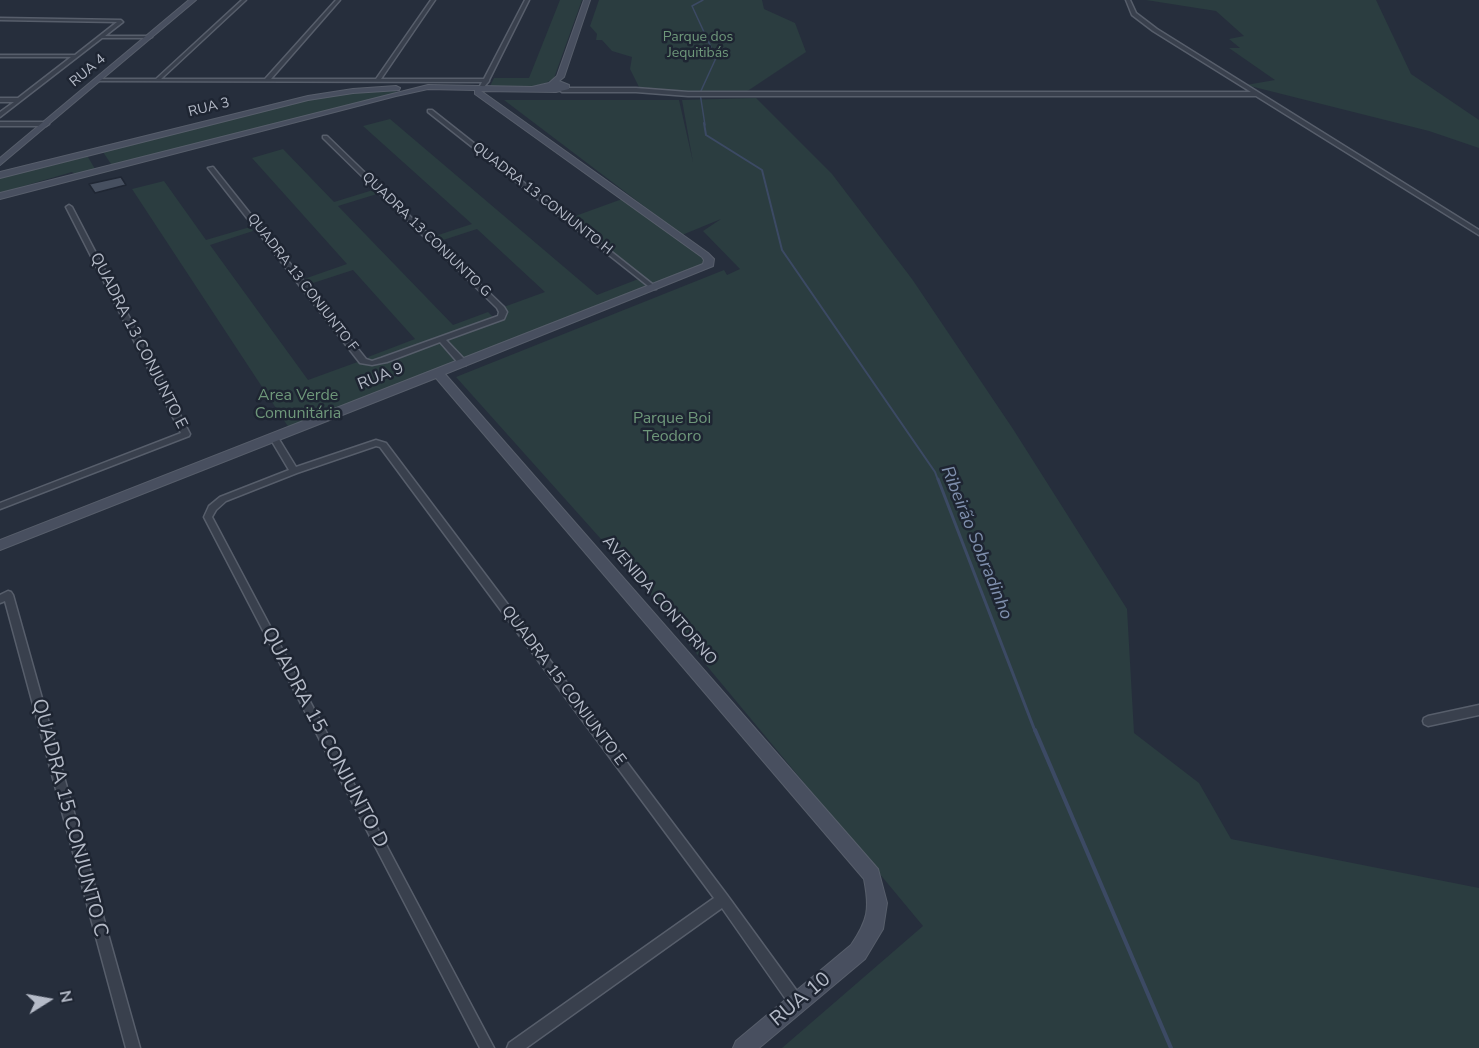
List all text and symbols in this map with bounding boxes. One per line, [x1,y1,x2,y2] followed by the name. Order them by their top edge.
[663,30,733,62] park label: Parque dos Jequitibás
[67,51,109,91] street label: RUA 4
[187,95,231,121] street label: RUA 3
[469,139,615,259] street label: QUADRA 13 CONJUNTO H
[358,169,494,301] street label: QUADRA 13 CONJUNTO G
[243,211,361,355] street label: QUADRA 13 CONJUNTO F
[85,250,191,432] street label: QUADRA 13 CONJUNTO E
[355,359,407,395] street label: RUA 9
[255,386,341,424] park label: Area Verde Comunitária
[633,409,711,447] park label: Parque Boi Teodoro
[935,463,1017,623] water label: Ribeirão Sobradinho
[598,532,720,670] street label: AVENIDA CONTORNO
[497,602,629,770] street label: QUADRA 15 CONJUNTO E
[255,623,393,853] street label: QUADRA 15 CONJUNTO D
[26,696,112,940] street label: QUADRA 15 CONJUNTO C
[766,968,836,1032] street label: RUA 10
[18,970,78,1030] north arrow
[54,989,78,1005] text: N

